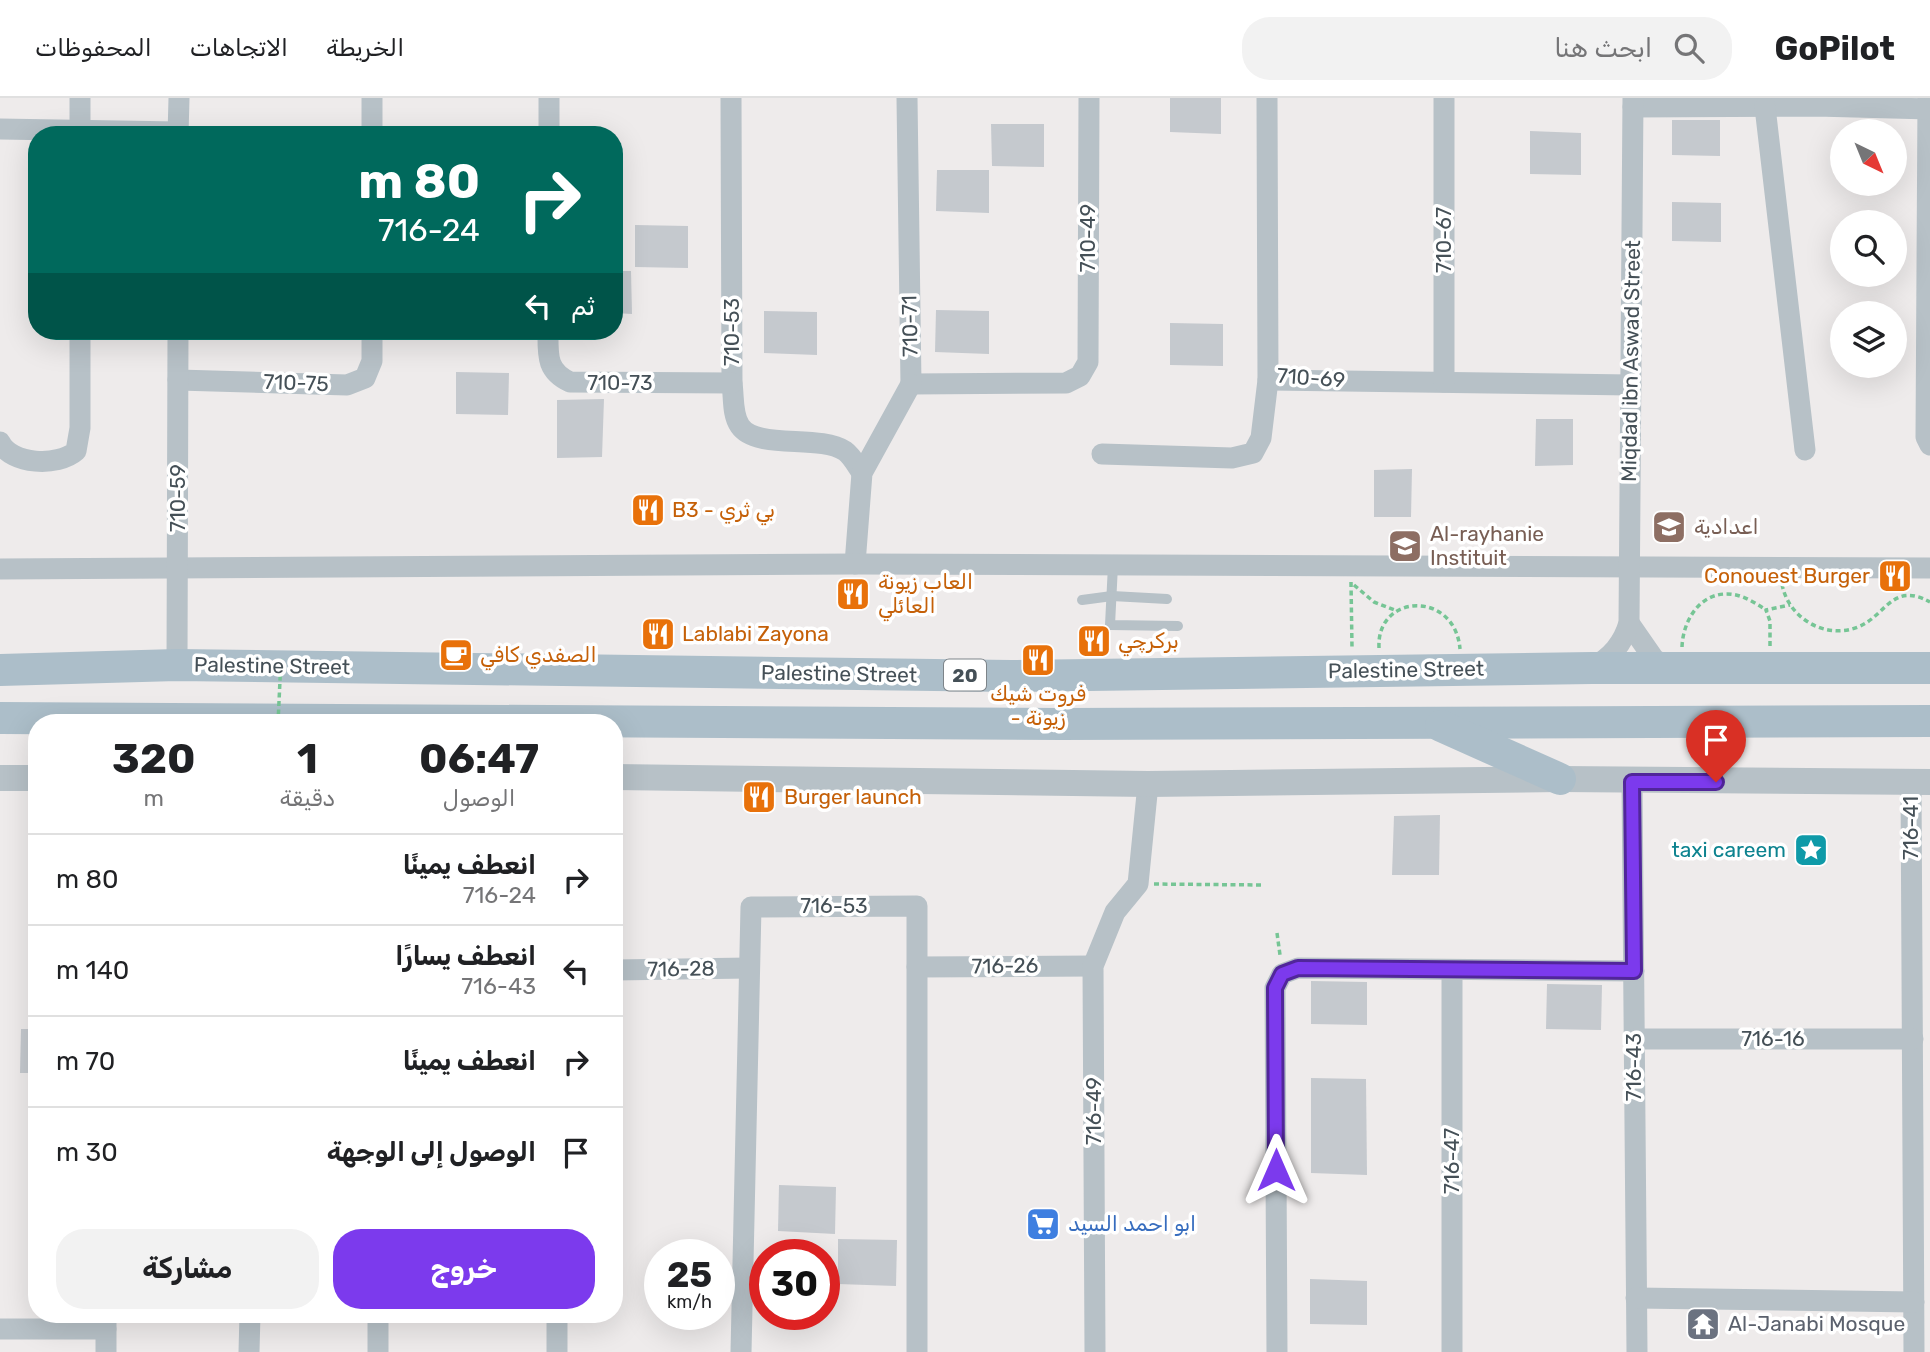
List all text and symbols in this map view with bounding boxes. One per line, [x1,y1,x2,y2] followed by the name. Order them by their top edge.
[1242,17,1732,80] search box
[1670,29,1708,67] icon: search
[1774,29,1895,68] text: GoPilot
[1554,33,1652,64] text: ابحث هنا
[35,34,152,62] text: المحفوظات
[190,34,288,62] text: الاتجاهات
[326,34,404,62] text: الخريطة
[1830,119,1908,196] north arrow
[1830,119,1907,378] map controls
[358,152,480,210] text: 80 m
[504,154,595,245] icon: right
[1075,204,1100,272] street label: 710-49
[1431,207,1456,273] street label: 710-67
[1830,210,1907,287] button: search
[378,211,480,249] text: 716-24
[1616,240,1645,482] street label: Miqdad ibn Aswad Street
[519,287,557,325] icon: left
[571,291,595,322] text: ثم
[896,295,923,357] street label: 710-71
[719,298,744,366] street label: 710-53
[1830,301,1907,378] button: layers
[1276,363,1346,392] street label: 710-69
[263,369,329,396] street label: 710-75
[587,370,653,395] street label: 710-73
[165,464,190,532] street label: 710-59
[629,491,667,529] restaurant icon: B3 - بي ثري
[672,497,775,526] place label: B3 - بي ثري
[1650,508,1688,546] school or university icon: اعدادية
[1694,514,1759,539] place label: اعدادية
[1430,521,1544,570] place label: Al-rayhanie Instituit
[1386,527,1424,565] school or university icon: Al-rayhanie Instituit
[1876,557,1914,595] restaurant icon: Conouest Burger
[1704,563,1870,588] place label: Conouest Burger
[878,569,973,622] place label: العاب زيونة العائلي
[834,575,872,613] restaurant icon: العاب زيونة العائلي
[639,615,677,653] restaurant icon: Lablabi Zayona
[682,621,829,646] place label: Lablabi Zayona
[1075,622,1113,660] restaurant icon: بركرچي
[1118,628,1179,657] place label: بركرچي
[437,636,475,674] cafe icon: الصفدي كافي
[1019,641,1057,679] restaurant icon: فروت شيك - زيونة
[480,642,596,671] place label: الصفدي كافي
[194,652,350,679] street label: Palestine Street
[1328,656,1484,683] street label: Palestine Street
[761,660,917,687] street label: Palestine Street
[944,660,986,690] road number: 20
[990,681,1086,730] place label: فروت شيك - زيونة
[1686,710,1746,782] pin
[1697,721,1735,759] icon: arrive
[112,734,196,784] text: 320
[297,734,318,784] text: 1
[419,734,539,784] text: 06:47
[740,778,778,816] restaurant icon: Burger launch
[144,784,164,812] text: m
[280,784,335,812] text: دقيقة
[443,784,515,812] text: الوصول
[784,784,922,809] place label: Burger launch
[1898,796,1923,860] street label: 716-41
[1792,831,1830,869] place icon: taxi careem
[1672,837,1786,862] place label: taxi careem
[403,850,536,881] text: انعطف يمينًا
[557,861,595,899] icon: right
[56,864,119,895] text: 80 m
[463,881,536,909] text: 716-24
[800,893,868,918] street label: 716-53
[395,941,536,972] text: انعطف يسارًا
[557,952,595,990] icon: left
[971,952,1039,979] street label: 716-26
[56,955,129,986] text: 140 m
[647,955,715,982] street label: 716-28
[461,972,536,1000] text: 716-43
[1741,1026,1805,1051] street label: 716-16
[1621,1033,1646,1101] street label: 716-43
[557,1043,595,1081] icon: right
[56,1046,115,1077] text: 70 m
[403,1046,536,1077] text: انعطف يمينًا
[1081,1077,1106,1145] street label: 716-49
[1439,1128,1464,1194] street label: 716-47
[1239,1133,1313,1207] position arrow
[557,1134,595,1172] icon: arrive
[56,1137,118,1168] text: 30 m
[327,1137,536,1168] text: الوصول إلى الوجهة
[1024,1205,1062,1243] supermarket icon: ابو احمد السيد
[1068,1211,1196,1236] place label: ابو احمد السيد
[56,1229,319,1309] button: مشاركة
[333,1229,595,1309] button: خروج
[749,1239,840,1330] speed limit sign: 30
[667,1254,712,1296] text: 25
[667,1291,712,1313] text: km/h
[1684,1305,1722,1343] temple icon: Al-Janabi Mosque
[1728,1311,1905,1336] place label: Al-Janabi Mosque

